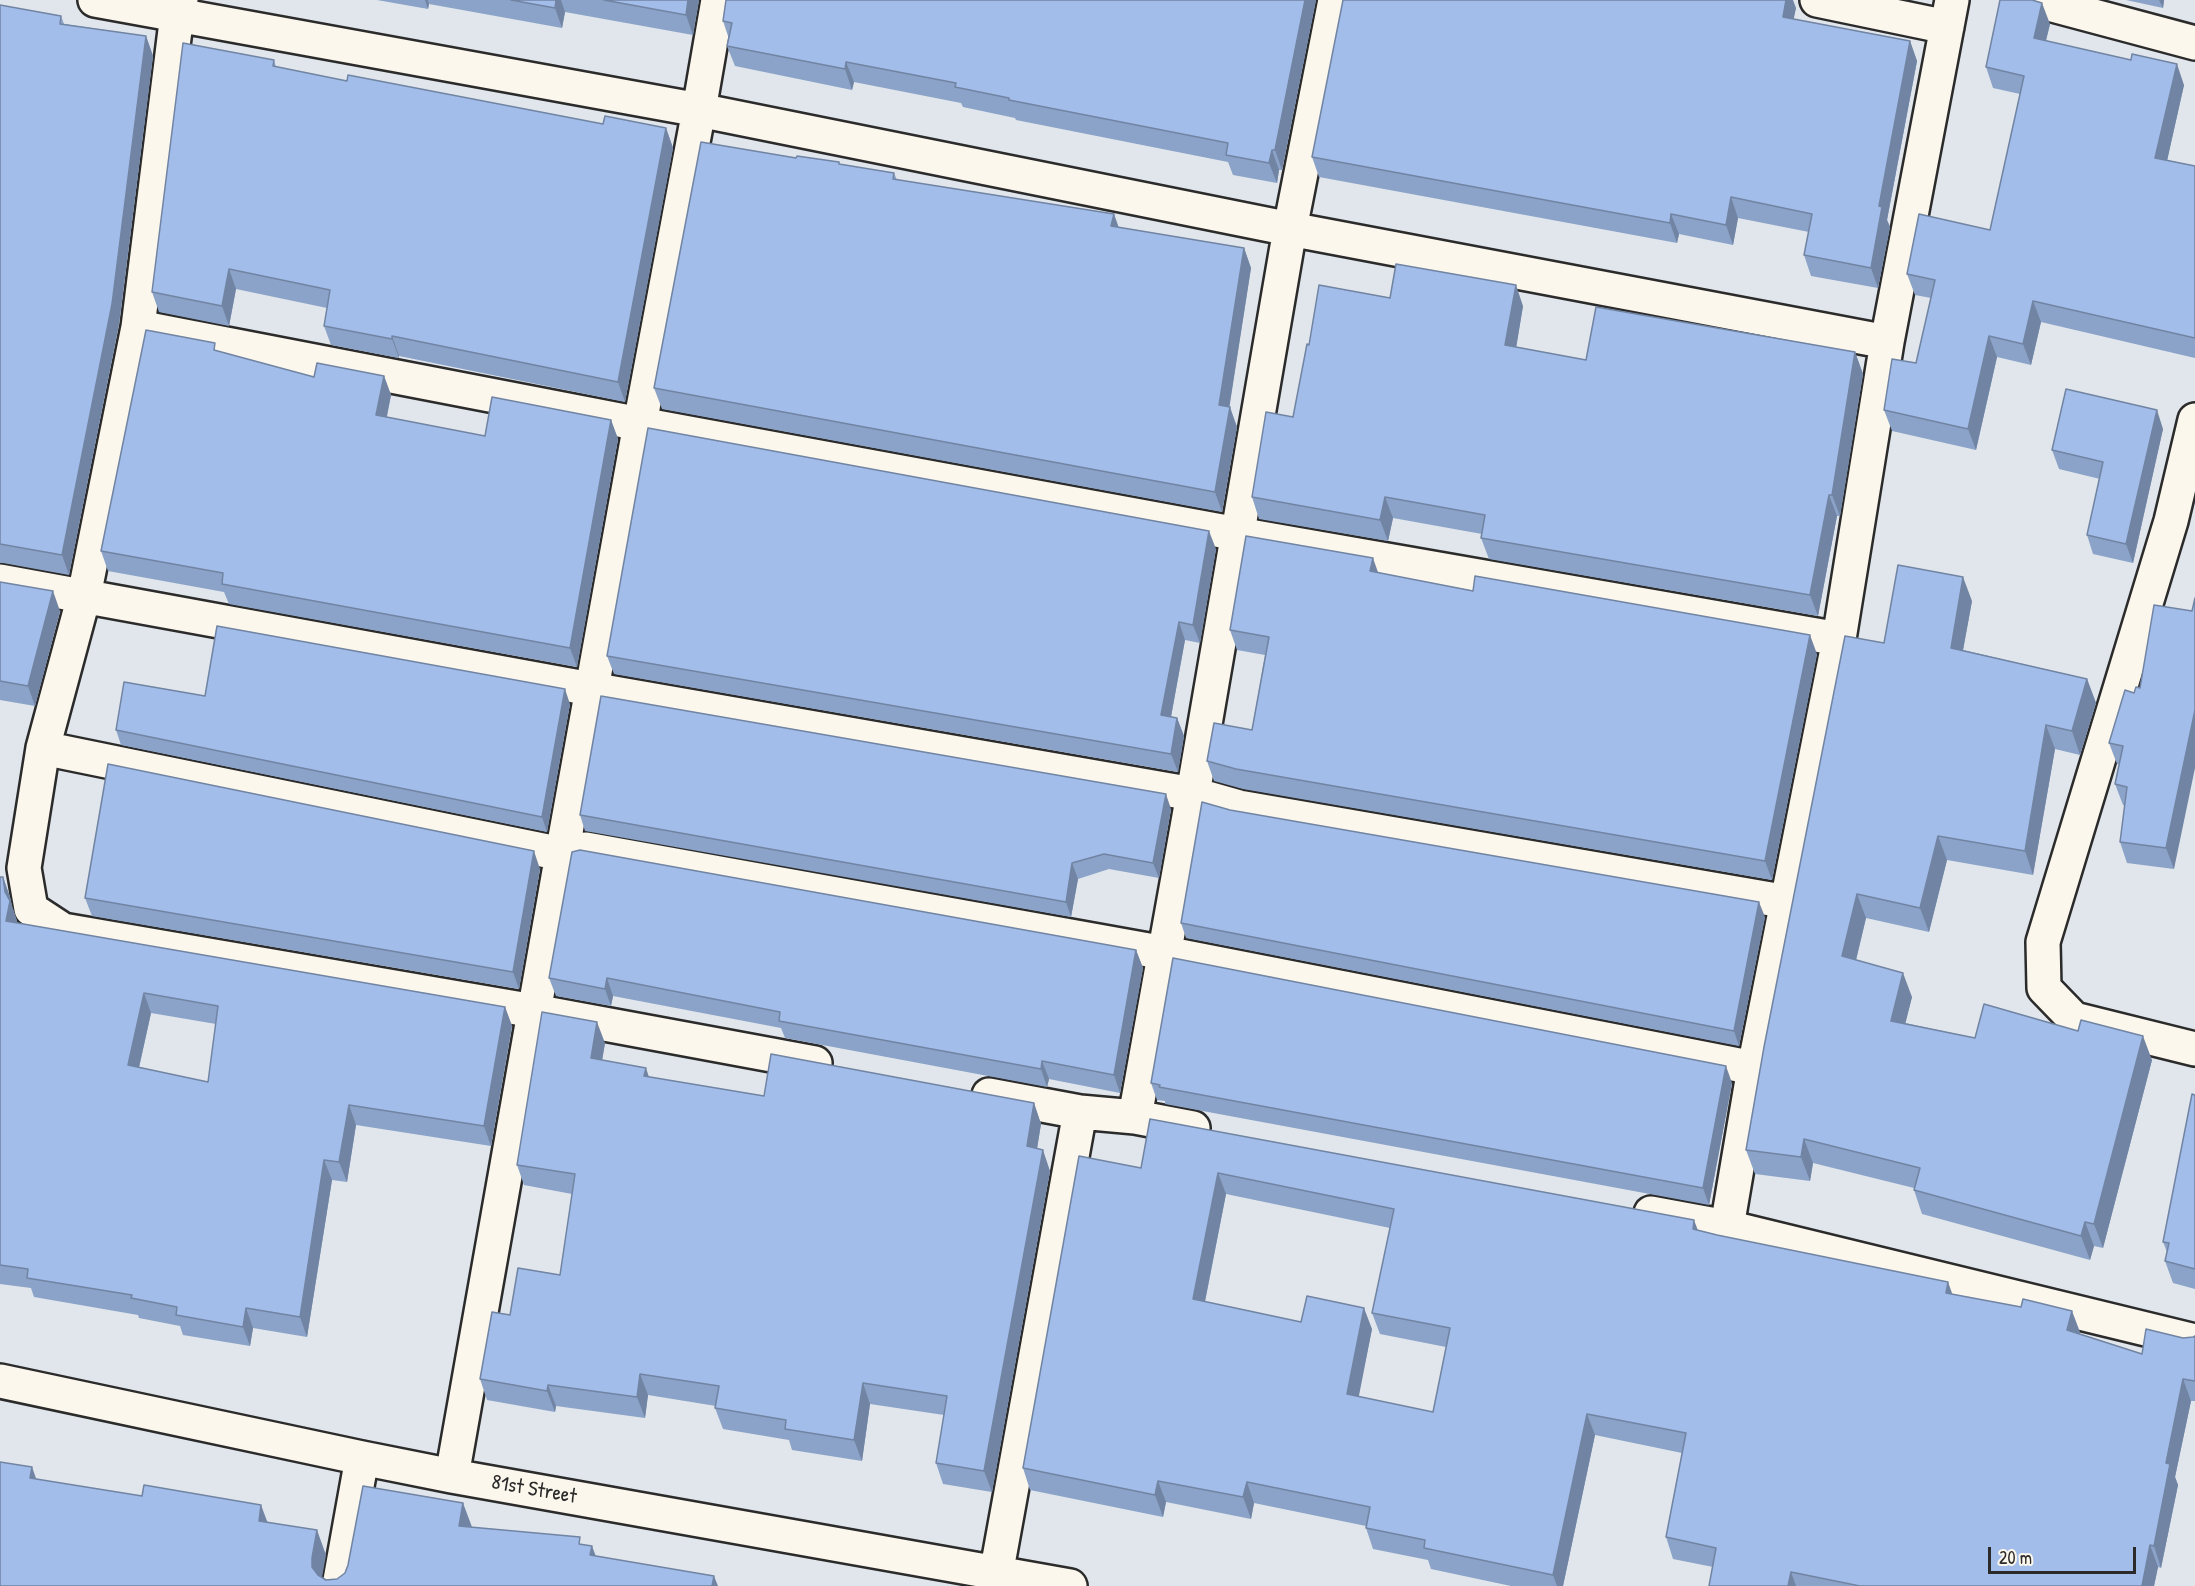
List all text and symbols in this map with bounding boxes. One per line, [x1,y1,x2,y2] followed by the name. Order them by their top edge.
[490,1470,578,1510] street label: 81st Street
[1991,1535,2140,1573] scale bar
[1999,1545,2032,1570] text: 20 m

